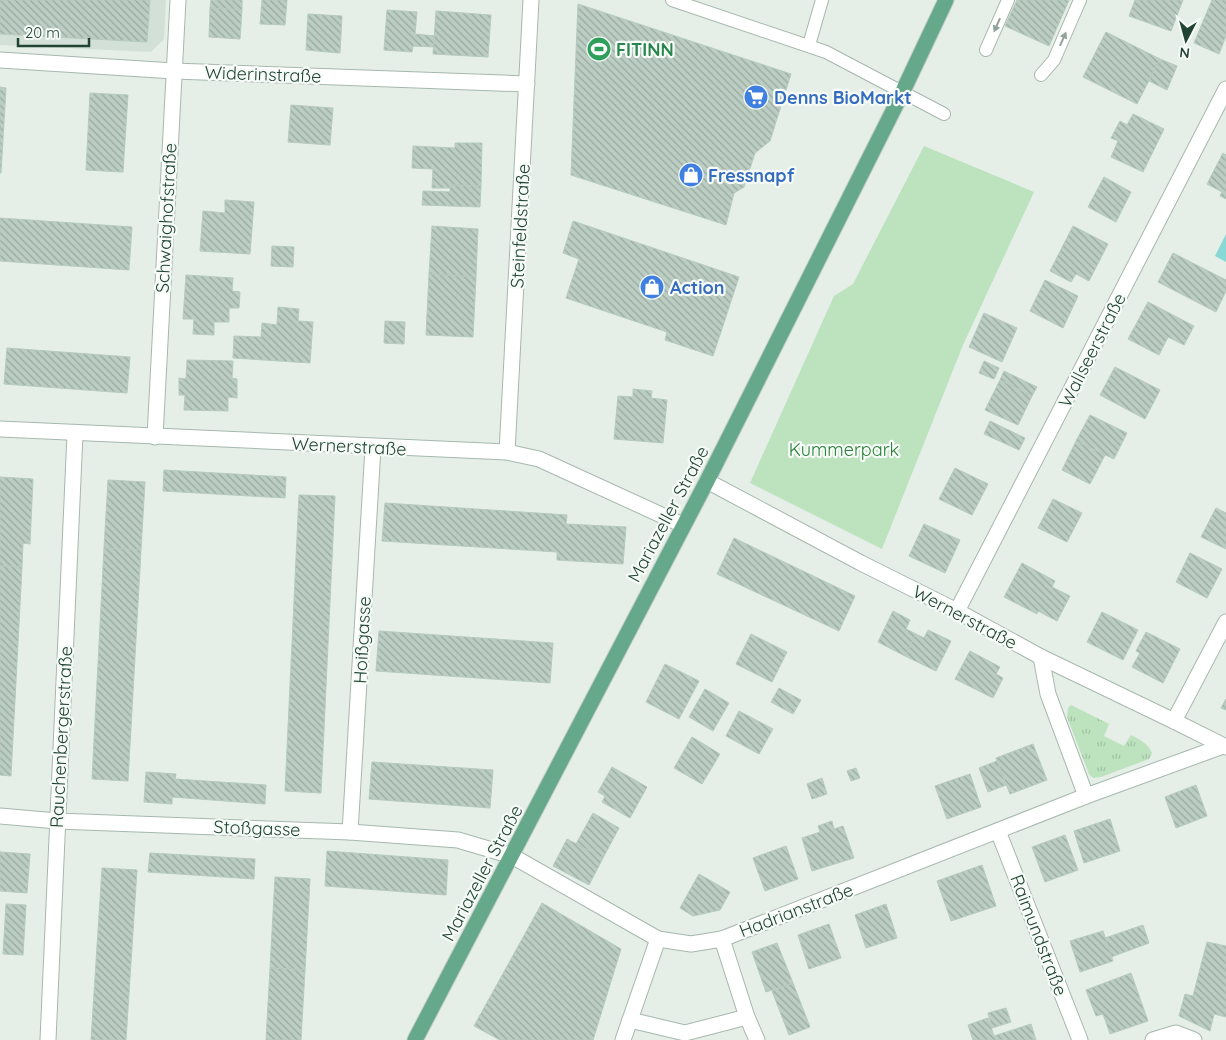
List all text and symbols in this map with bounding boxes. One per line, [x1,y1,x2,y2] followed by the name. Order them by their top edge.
[18,15,89,47] scale bar
[1161,15,1211,65] north arrow
[993,18,1001,32] one-way arrow
[25,23,60,42] text: 20 m
[1059,32,1067,46] one-way arrow
[586,36,612,62] sports icon: FITINN
[616,38,674,61] place label: FITINN
[1179,43,1191,62] text: N
[204,60,322,88] street label: Widerinstraße
[743,84,769,110] supermarket icon: Denns BioMarkt
[774,86,912,109] place label: Denns BioMarkt
[151,142,181,294] street label: Schwaighofstraße
[678,162,704,188] shop icon: Fressnapf
[505,163,535,289] street label: Steinfeldstraße
[708,164,795,187] place label: Fressnapf
[639,274,665,300] shop icon: Action
[670,276,724,299] place label: Action
[1053,289,1131,411] street label: Wallseerstraße
[291,432,407,460] street label: Wernerstraße
[789,438,899,461] park label: Kummerpark
[622,442,714,586] street label: Mariazeller Straße
[909,580,1021,654] street label: Wernerstraße
[348,596,376,684] street label: Hoißgasse
[45,645,77,829] street label: Rauchenbergerstraße
[436,801,528,945] street label: Mariazeller Straße
[213,815,301,841] street label: Stoßgasse
[1005,871,1073,999] street label: Raimundstraße
[736,878,856,942] street label: Hadrianstraße

